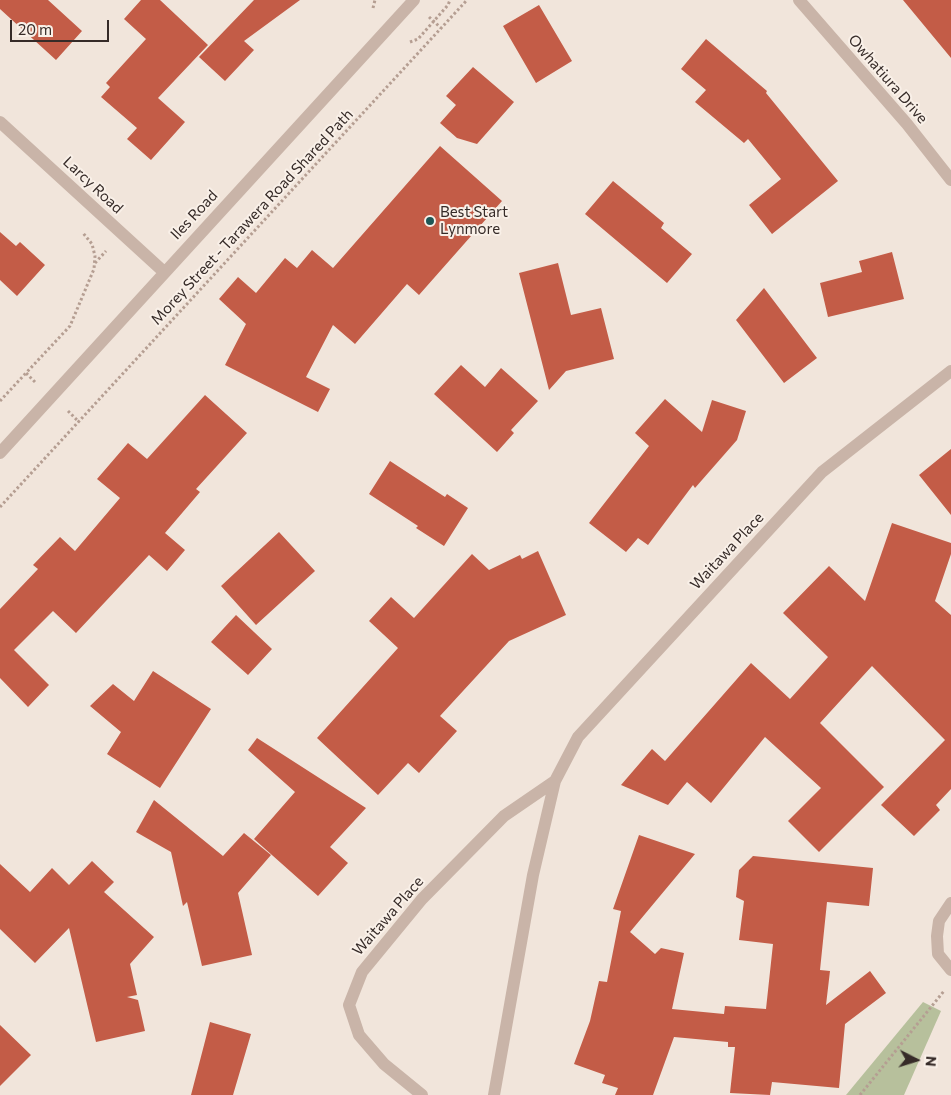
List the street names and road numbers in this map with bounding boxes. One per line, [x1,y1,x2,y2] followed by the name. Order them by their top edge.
[845,31,931,127] street label: Owhatiura Drive
[147,106,357,328] street label: Morey Street - Tarawera Road Shared Path
[59,153,127,217] street label: Larcy Road
[167,187,221,243] street label: Iles Road
[687,509,767,593] street label: Waitawa Place
[349,873,427,959] street label: Waitawa Place

